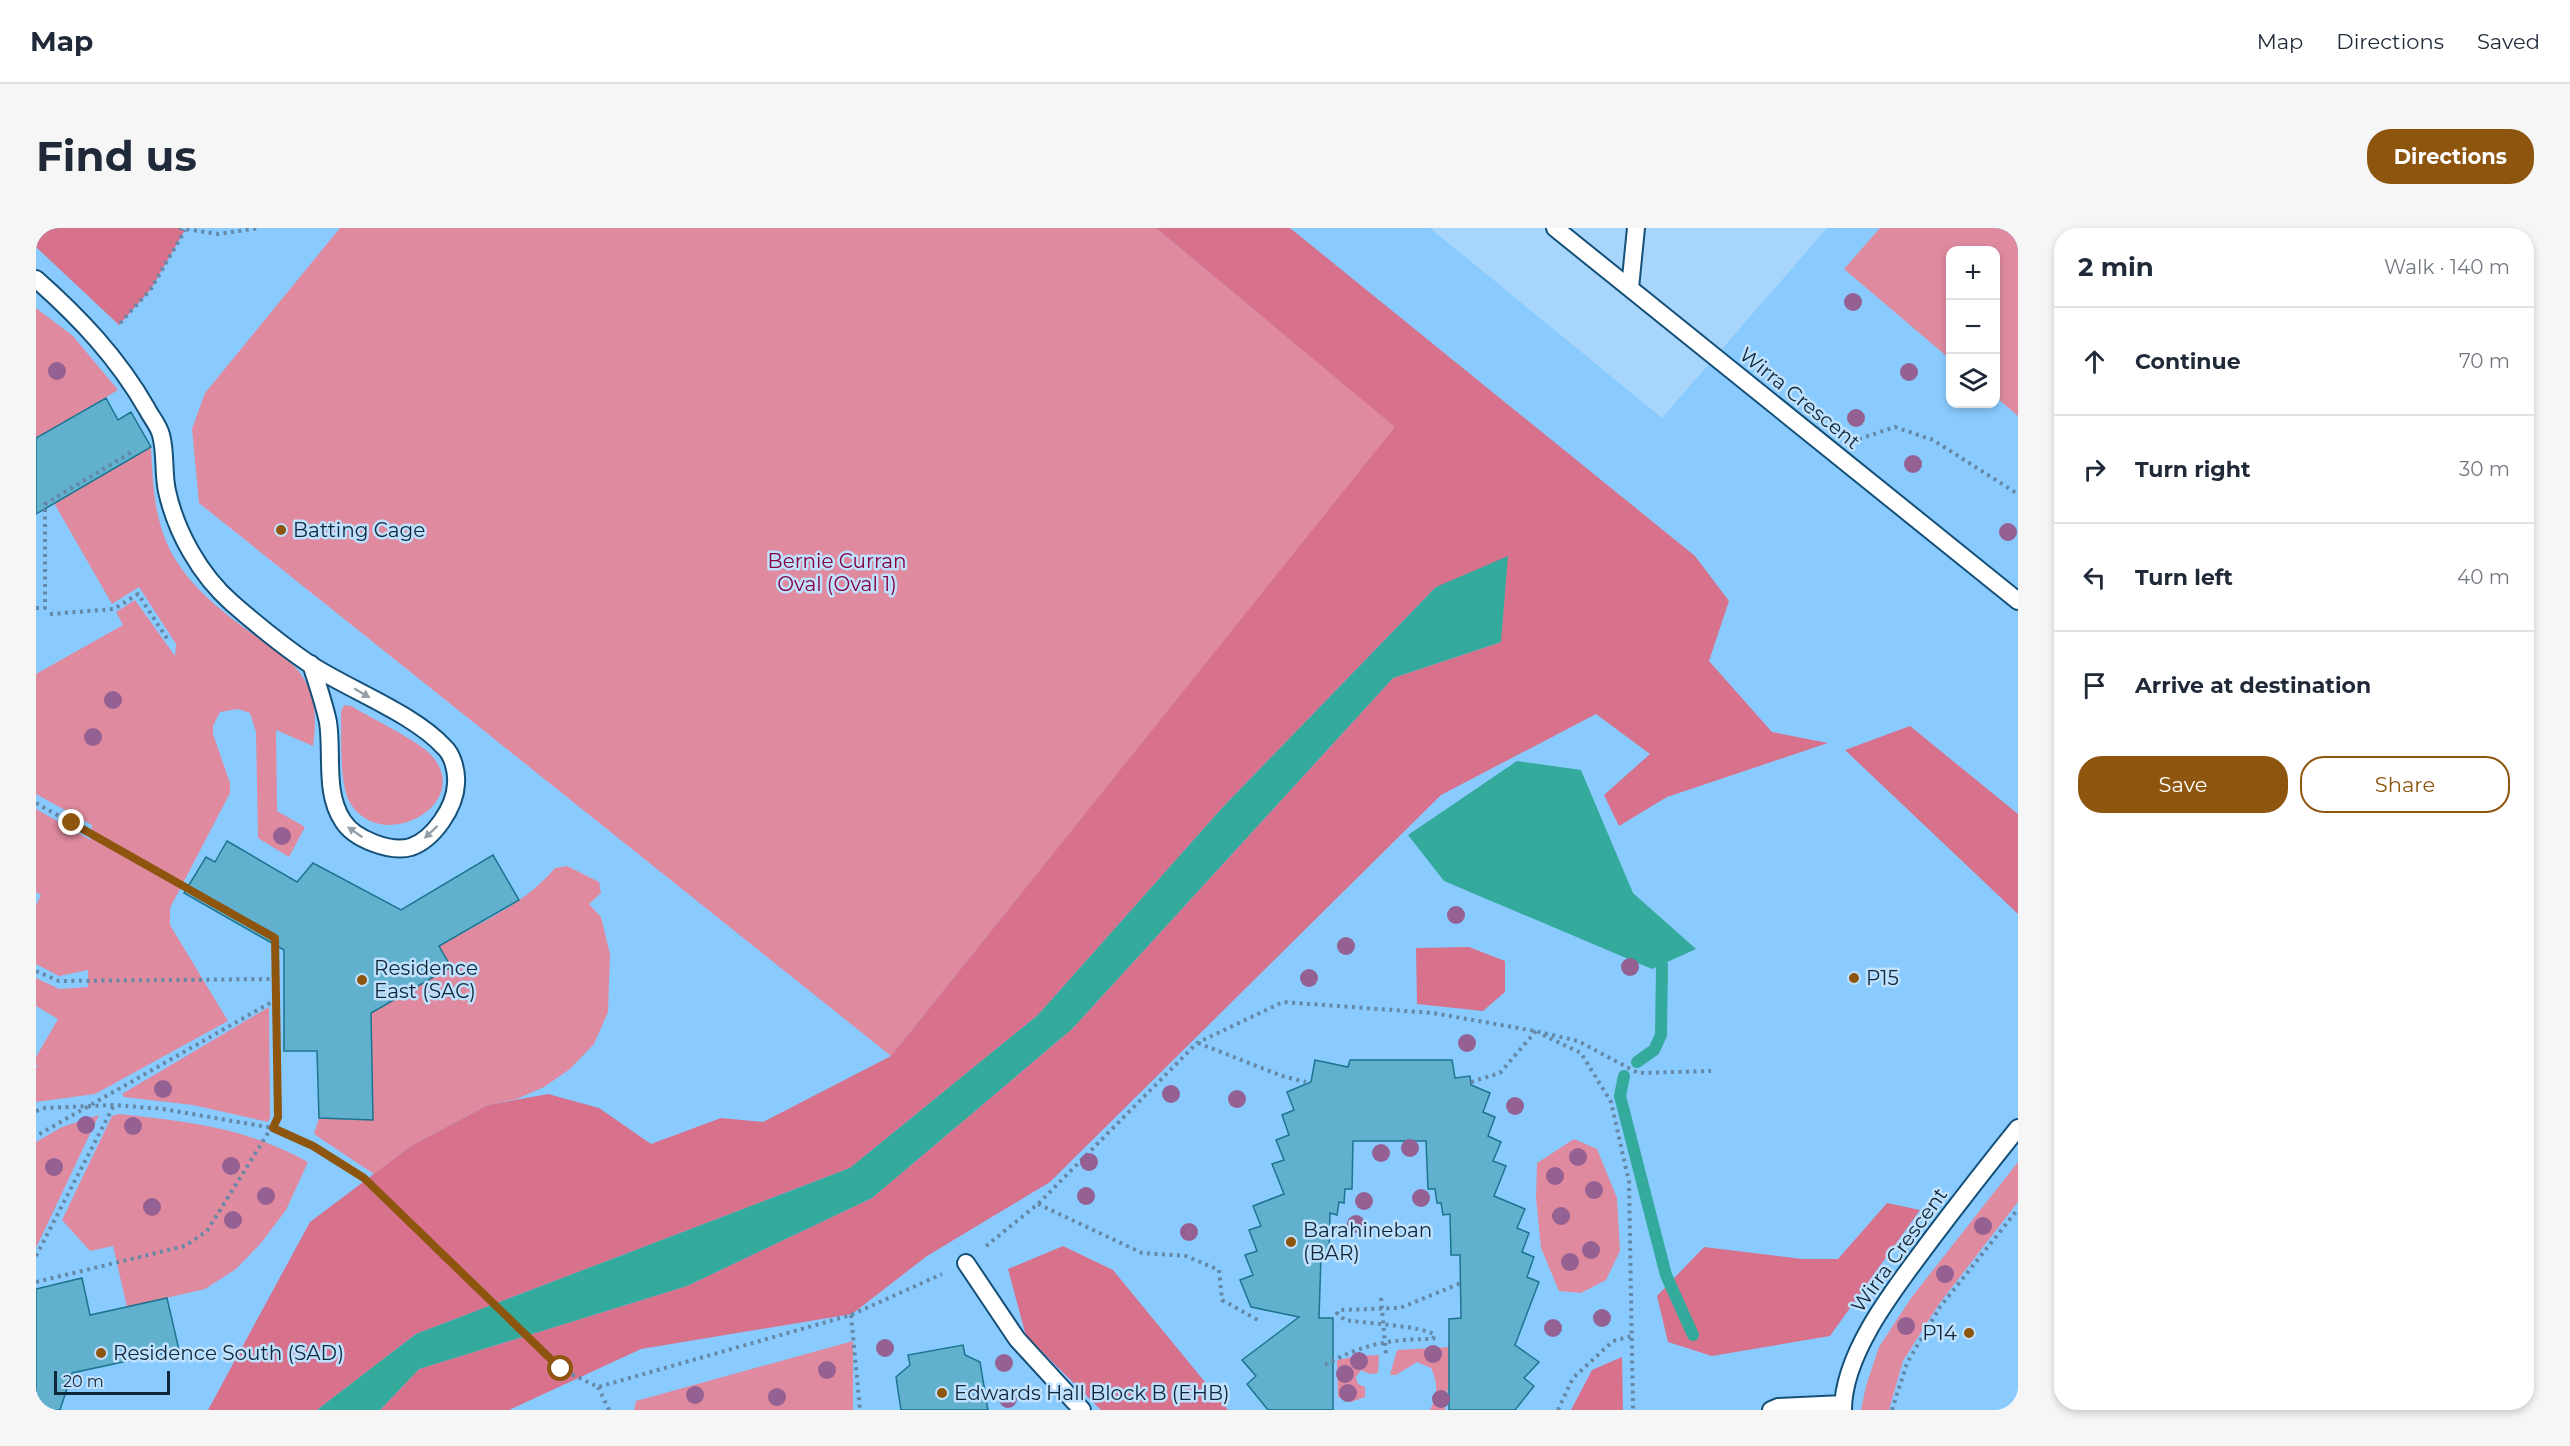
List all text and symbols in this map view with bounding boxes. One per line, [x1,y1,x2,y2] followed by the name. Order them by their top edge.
[30,24,93,58] text: Map
[2257,29,2303,54] text: Map
[2336,29,2444,54] text: Directions
[2477,29,2540,54] text: Saved
[2367,129,2534,184] button: Directions
[36,130,197,182] text: Find us
[1946,246,2000,408] map controls
[1946,246,2000,300] button: +
[2078,251,2154,283] text: 2 min
[2384,255,2510,279] text: Walk · 140 m
[1946,300,2000,354] button: −
[1735,342,1865,454] street label: Wirra Crescent
[2078,345,2111,378] icon: ahead
[2135,348,2241,375] text: Continue
[2459,349,2510,373] text: 70 m
[1946,354,2000,408] button: layers
[2078,453,2111,486] icon: right
[2135,456,2250,483] text: Turn right
[2459,457,2510,481] text: 30 m
[293,518,425,542] place label: Batting Cage
[274,523,288,537] marker: Batting Cage
[768,549,906,596] park label: Bernie Curran Oval (Oval 1)
[2078,561,2111,594] icon: left
[2135,564,2233,591] text: Turn left
[2457,565,2510,589] text: 40 m
[2078,669,2111,702] icon: arrive
[2135,672,2371,699] text: Arrive at destination
[354,688,371,698] one-way arrow
[2078,756,2288,813] button: Save
[2300,756,2510,813] button: Share
[58,809,84,835] route end
[423,825,438,839] one-way arrow
[348,826,364,838] one-way arrow
[374,956,478,1003] place label: Residence East (SAC)
[1866,966,1899,990] place label: P15
[1847,971,1861,985] marker: P15
[355,973,369,987] marker: Residence East (SAC)
[1846,1183,1952,1317] street label: Wirra Crescent
[1303,1218,1432,1265] place label: Barahineban (BAR)
[1284,1235,1298,1249] marker: Barahineban (BAR)
[1922,1321,1957,1345] place label: P14
[1962,1326,1976,1340] marker: P14
[113,1341,344,1365] place label: Residence South (SAD)
[94,1346,108,1360] marker: Residence South (SAD)
[547,1355,573,1381] route start
[54,1368,170,1396] scale bar
[63,1372,104,1391] text: 20 m
[954,1381,1230,1405] place label: Edwards Hall Block B (EHB)
[935,1386,949,1400] marker: Edwards Hall Block B (EHB)

